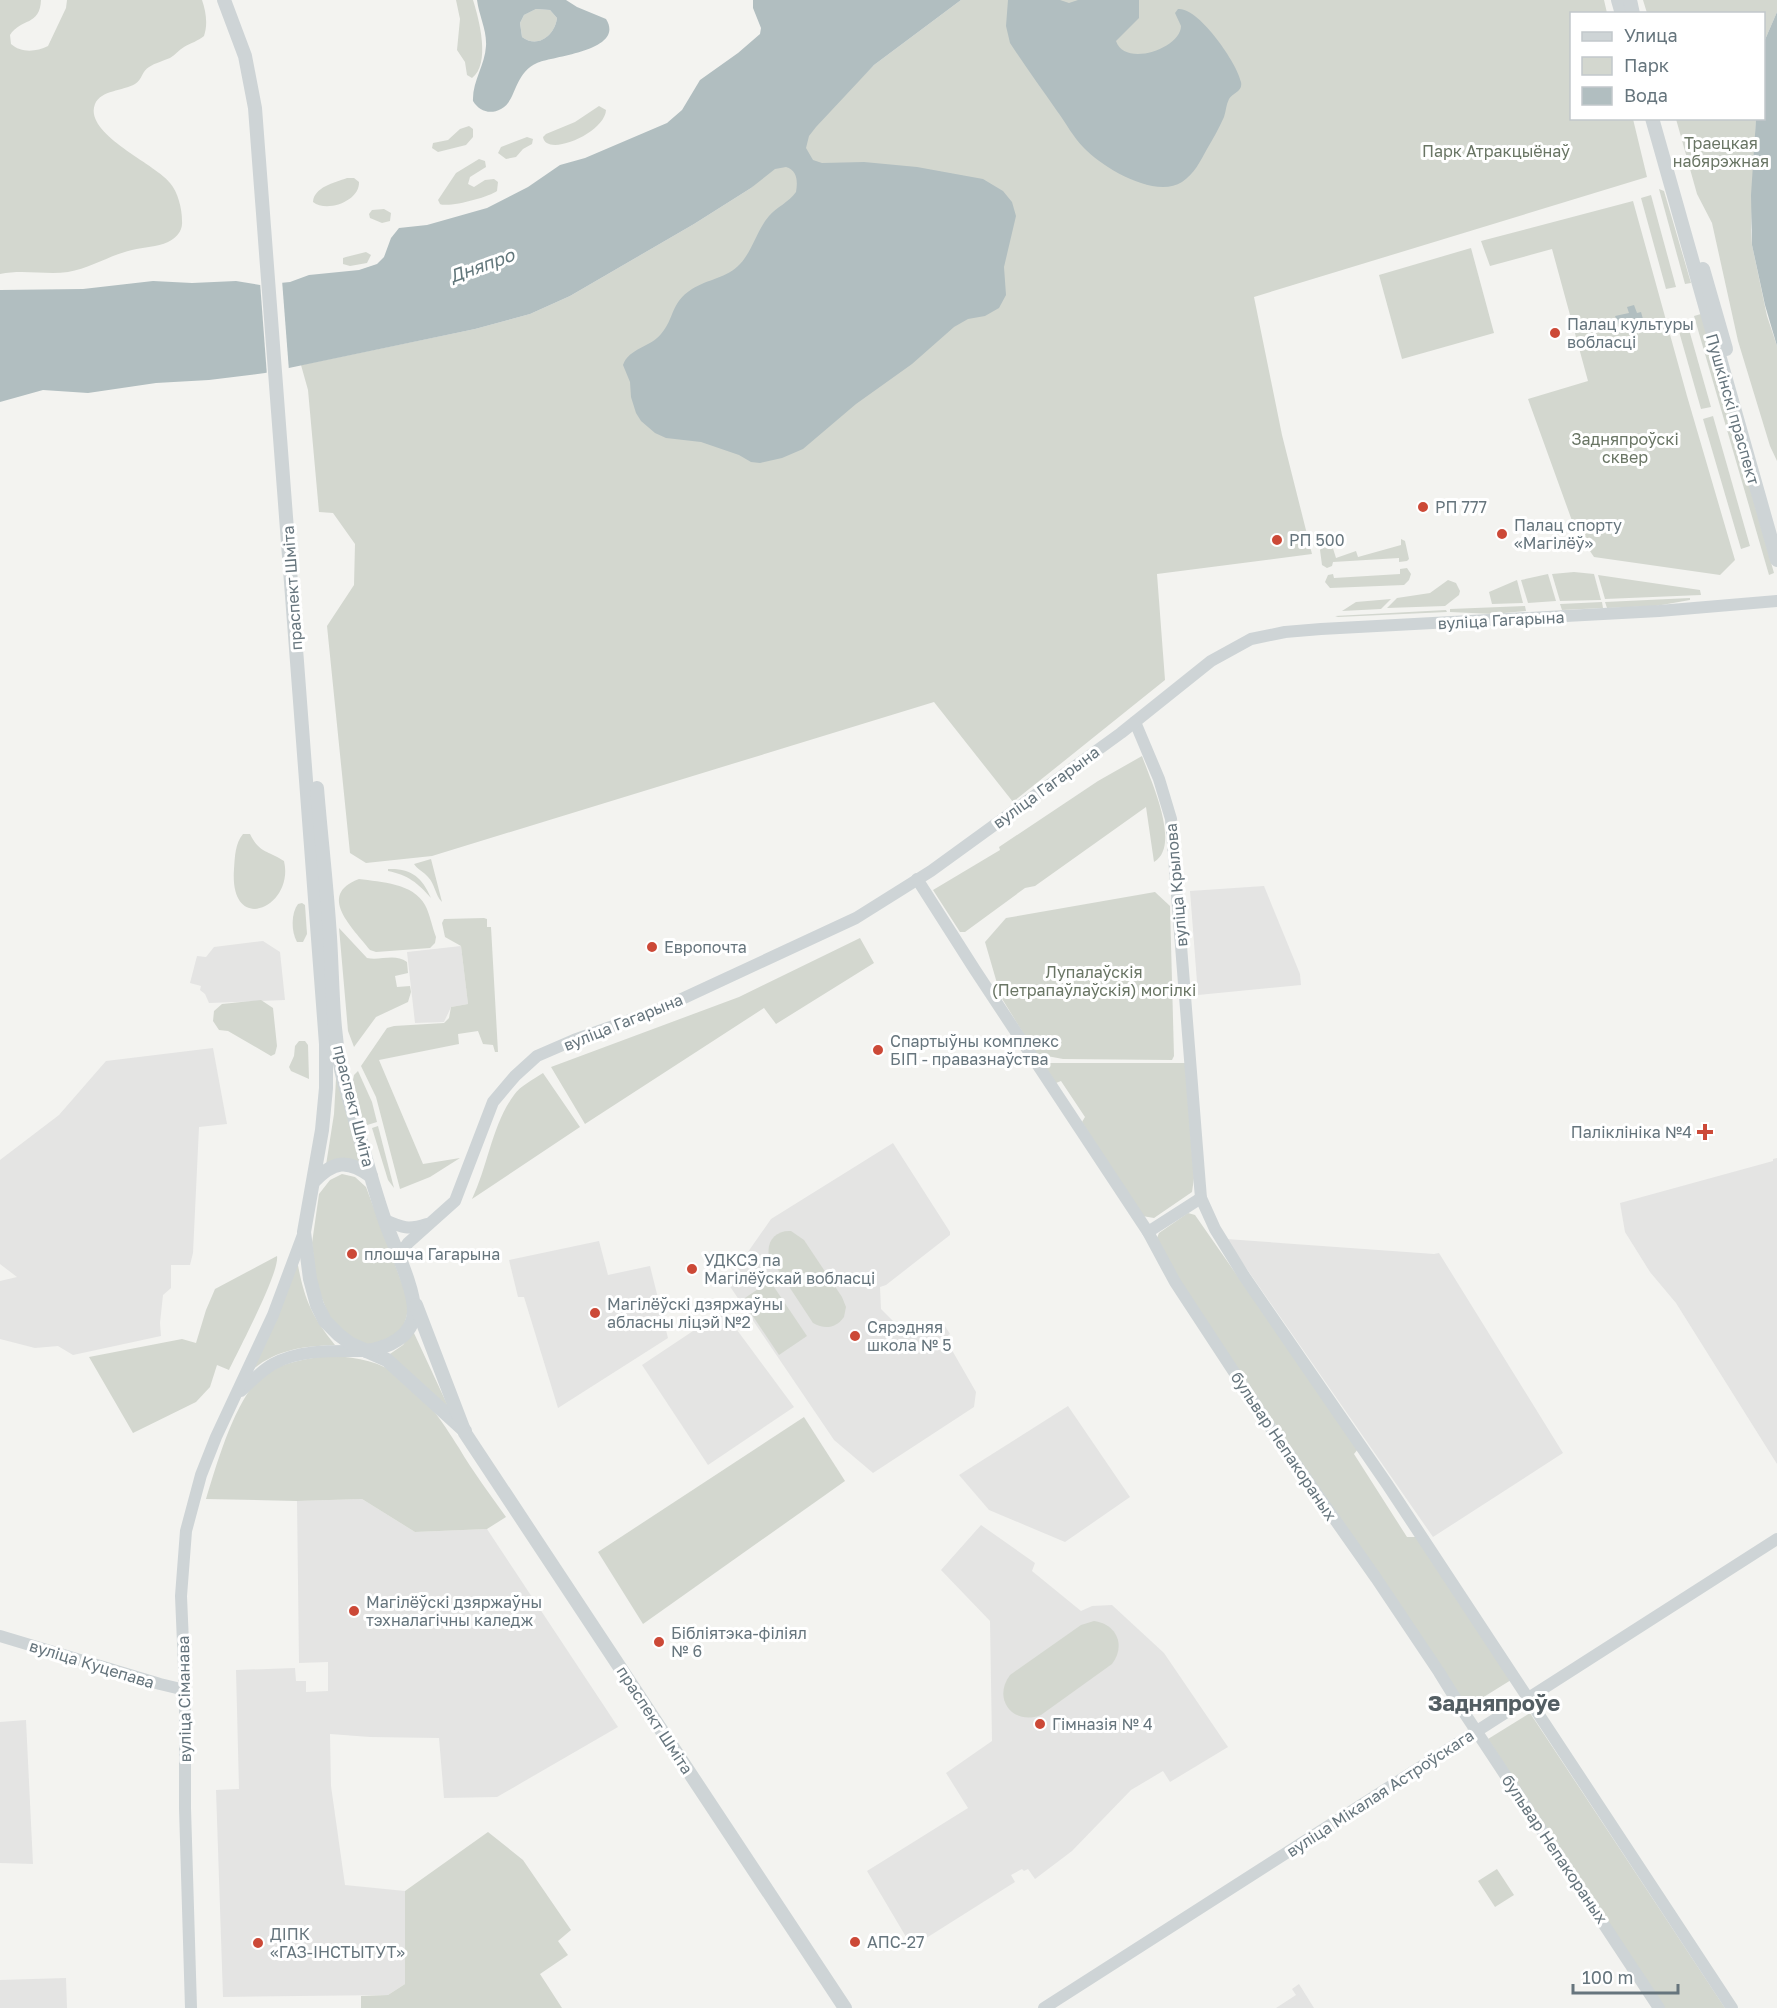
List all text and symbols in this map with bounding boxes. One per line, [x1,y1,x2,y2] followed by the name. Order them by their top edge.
[1570,12,1765,120] legend
[1624,24,1678,46] text: Улица
[1624,54,1669,76] text: Парк
[1624,84,1668,106] text: Вода
[1673,133,1769,171] park label: Траецкая набярэжная
[1422,141,1570,161] park label: Парк Атракцыёнаў
[445,243,518,287] water label: Дняпро
[1567,314,1694,352] place label: Палац культуры вобласці
[1548,326,1562,340] marker: Палац культуры вобласці
[1702,331,1764,487] street label: Пушкінскі праспект
[1571,429,1679,467] park label: Задняпроўскі сквер
[1435,497,1487,517] place label: РП 777
[1416,500,1430,514] marker: РП 777
[1514,515,1622,553] place label: Палац спорту «Магілёў»
[278,525,306,651] street label: праспект Шміта
[1495,527,1509,541] marker: Палац спорту «Магілёў»
[1289,530,1345,550] place label: РП 500
[1270,533,1284,547] marker: РП 500
[1437,607,1565,633] street label: вуліца Гагарына
[989,742,1103,832] street label: вуліца Гагарына
[1161,822,1191,948] street label: вуліца Крылова
[664,937,747,957] place label: Европочта
[645,940,659,954] marker: Европочта
[992,962,1196,1000] park label: Лупалаўскія (Петрапаўлаўскія) могілкі
[560,989,686,1055] street label: вуліца Гагарына
[890,1031,1059,1069] place label: Спартыўны комплекс БІП - правазнаўства
[329,1043,379,1169] street label: праспект Шміта
[871,1043,885,1057] marker: Спартыўны комплекс БІП - правазнаўства
[1571,1122,1692,1142] place label: Паліклініка №4
[1696,1123,1714,1141] marker: Паліклініка №4
[364,1244,500,1264] place label: плошча Гагарына
[345,1247,359,1261] marker: плошча Гагарына
[704,1250,875,1288] place label: УДКСЭ па Магілёўскай вобласці
[685,1262,699,1276] marker: УДКСЭ па Магілёўскай вобласці
[607,1294,783,1332] place label: Магілёўскі дзяржаўны абласны ліцэй №2
[588,1306,602,1320] marker: Магілёўскі дзяржаўны абласны ліцэй №2
[867,1317,951,1355] place label: Сярэдняя школа № 5
[848,1329,862,1343] marker: Сярэдняя школа № 5
[1227,1368,1341,1524] street label: бульвар Непакораных
[366,1592,542,1630] place label: Магілёўскі дзяржаўны тэхналагічны каледж
[347,1604,361,1618] marker: Магілёўскі дзяржаўны тэхналагічны каледж
[671,1623,807,1661] place label: Бібліятэка-філіял № 6
[27,1635,157,1693] street label: вуліца Куцепава
[173,1635,195,1763] street label: вуліца Сіманава
[652,1635,666,1649] marker: Бібліятэка-філіял № 6
[613,1662,697,1778] street label: праспект Шміта
[1428,1689,1560,1716] district label: Задняпроўе
[1052,1714,1153,1734] place label: Гімназія № 4
[1033,1717,1047,1731] marker: Гімназія № 4
[1282,1725,1478,1861] street label: вуліца Мікалая Астроўскага
[1498,1771,1612,1927] street label: бульвар Непакораных
[270,1924,405,1962] place label: ДІПК «ГАЗ-ІНСТЫТУТ»
[867,1932,924,1952] place label: АПС-27
[848,1935,862,1949] marker: АПС-27
[251,1936,265,1950] marker: ДІПК «ГАЗ-ІНСТЫТУТ»
[1573,1957,1678,1995] scale bar
[1582,1966,1633,1988] text: 100 m

